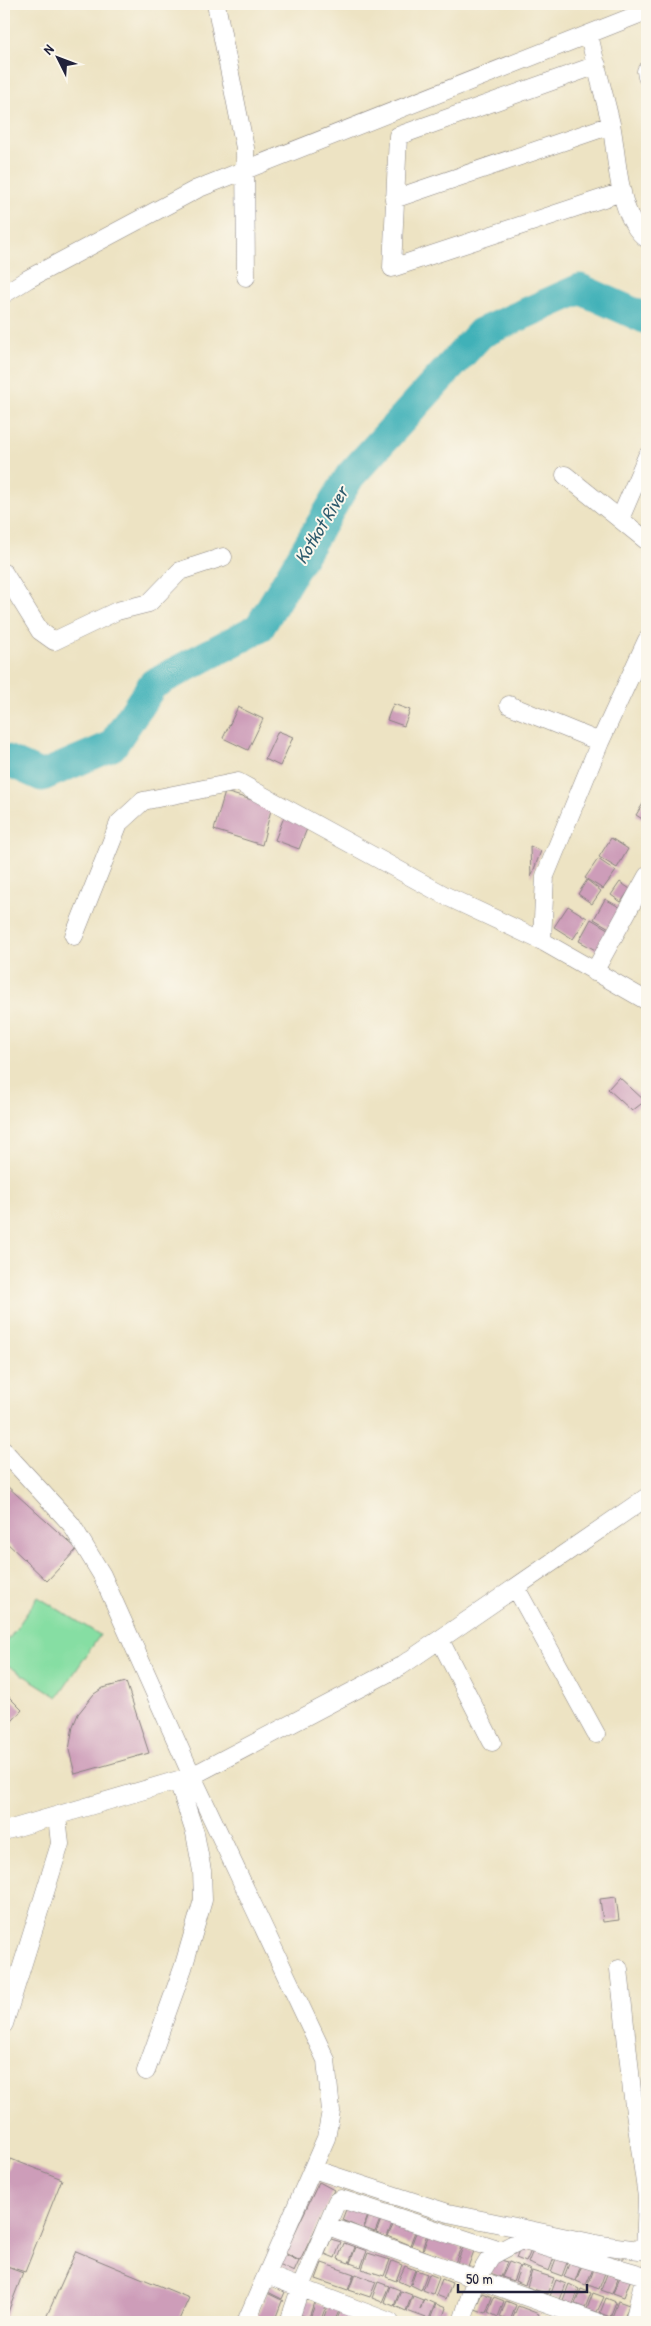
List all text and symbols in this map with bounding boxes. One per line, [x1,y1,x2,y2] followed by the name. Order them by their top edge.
[32,32,82,82] north arrow
[38,39,58,58] text: N
[288,479,356,569] water label: Kotkot River
[458,2261,587,2293] scale bar
[466,2268,493,2289] text: 50 m

